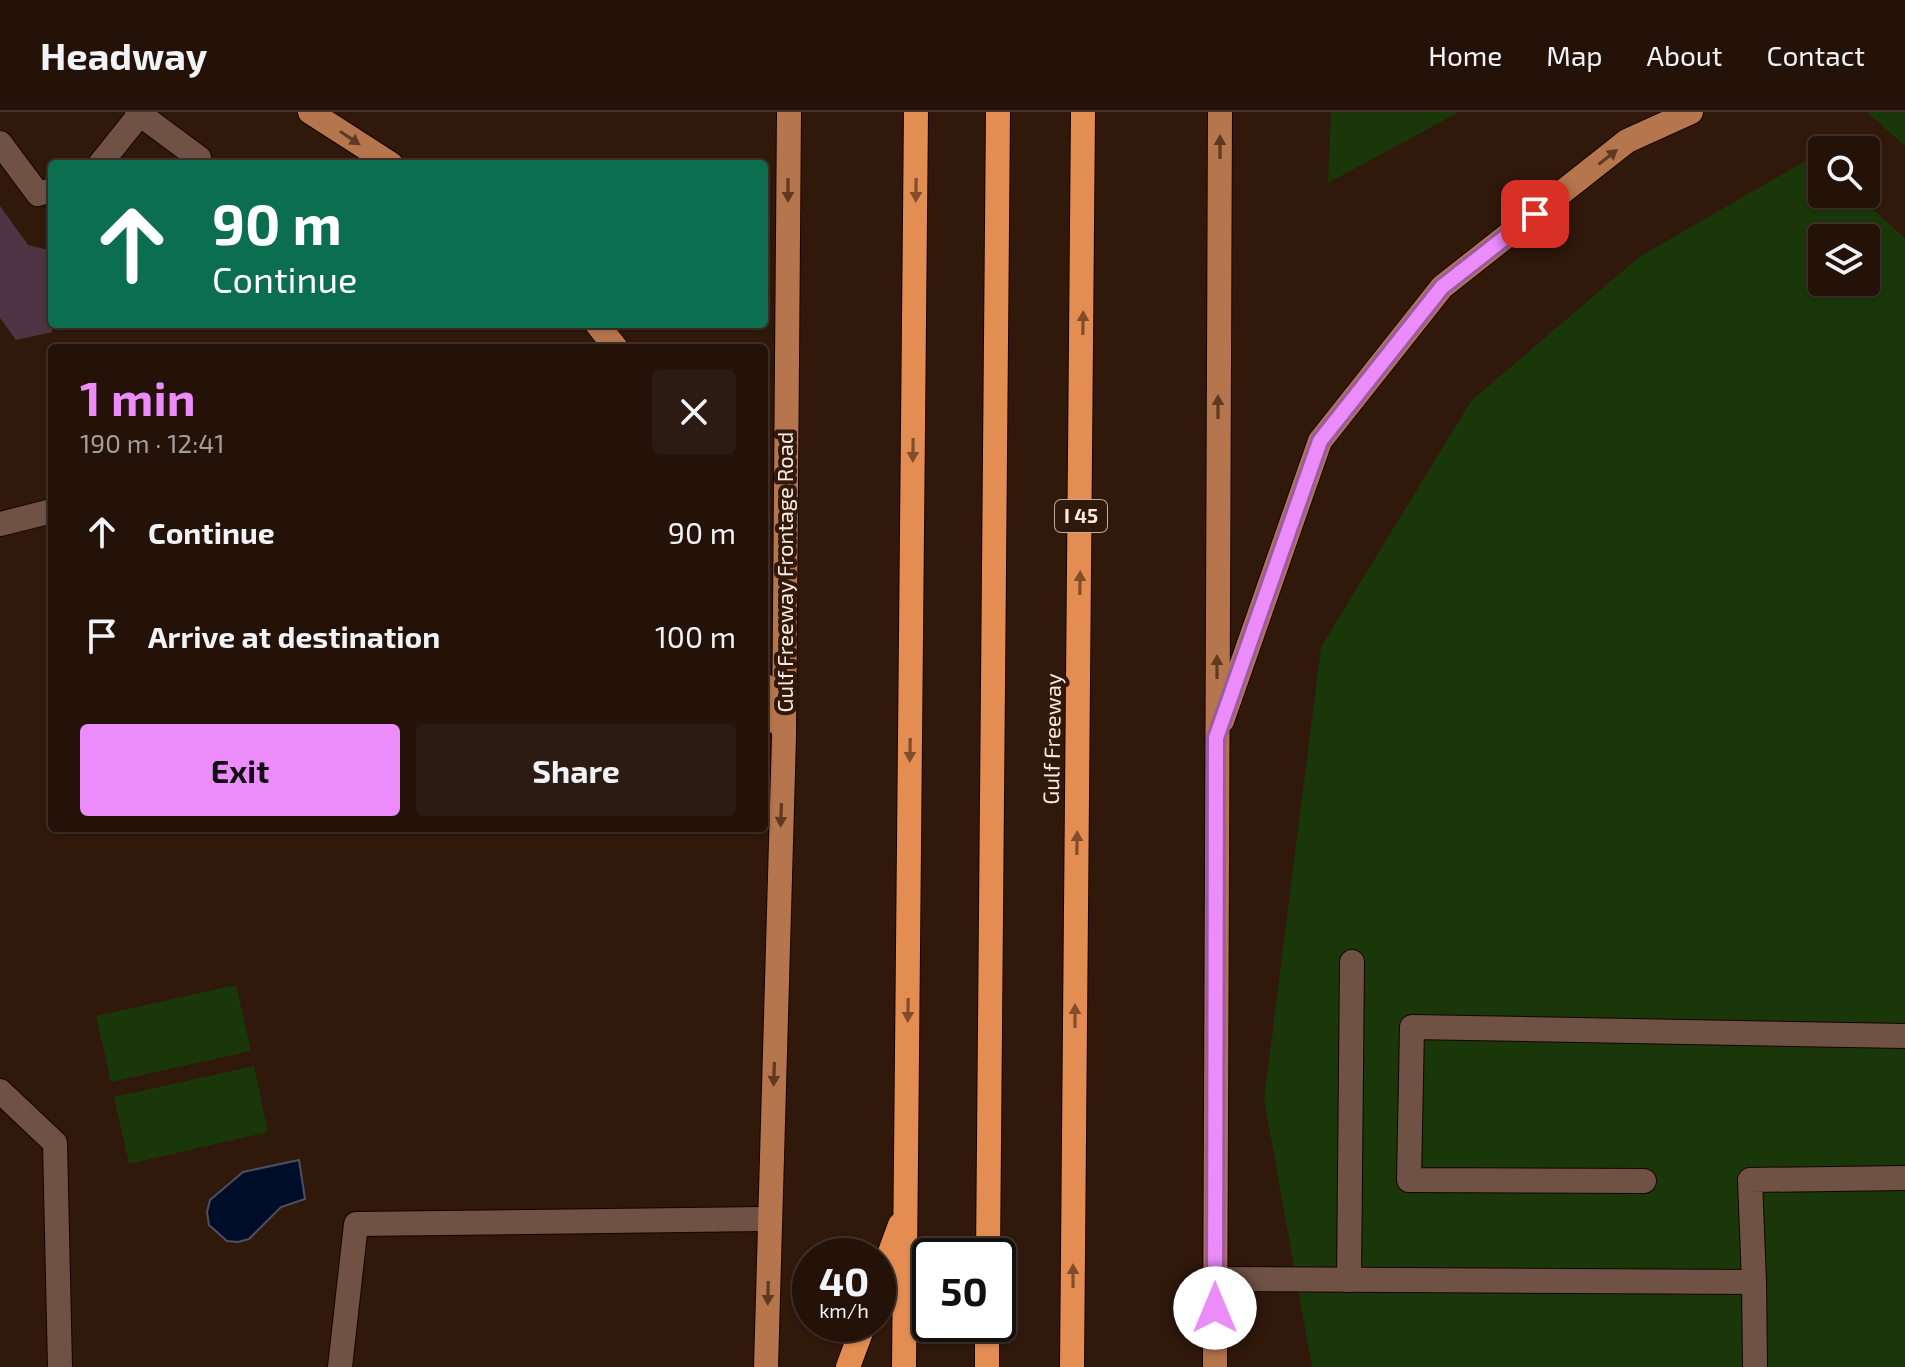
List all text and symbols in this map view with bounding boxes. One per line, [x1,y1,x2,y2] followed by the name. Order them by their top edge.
[40,32,207,78] text: Headway
[1428,38,1502,72] text: Home
[1546,38,1603,72] text: Map
[1647,38,1722,72] text: About
[1766,38,1865,72] text: Contact
[339,131,361,145] one-way arrow
[1214,134,1226,159] one-way arrow
[1808,136,1880,296] map controls
[1808,136,1880,208] button: search
[1598,149,1618,165] one-way arrow
[782,178,794,203] one-way arrow
[910,178,922,203] one-way arrow
[1501,180,1569,248] pin
[212,189,342,256] text: 90 m
[80,192,184,296] icon: ahead
[1513,192,1557,236] icon: arrive
[1808,224,1880,296] button: layers
[212,257,357,300] text: Continue
[1077,310,1090,335] one-way arrow
[80,368,196,426] text: 1 min
[652,370,736,454] button: close
[1212,394,1224,419] one-way arrow
[80,427,225,458] text: 190 m · 12:41
[771,432,797,712] street label: Gulf Freeway Frontage Road
[907,438,919,463] one-way arrow
[1055,500,1107,532] road number: I 45
[80,510,124,554] icon: ahead
[148,514,275,550] text: Continue
[668,514,736,550] text: 90 m
[1074,570,1086,595] one-way arrow
[80,614,124,658] icon: arrive
[148,618,440,654] text: Arrive at destination
[655,618,736,654] text: 100 m
[1211,654,1223,679] one-way arrow
[1037,673,1065,805] street label: Gulf Freeway
[80,724,400,816] button: Exit
[416,724,736,816] button: Share
[904,738,917,763] one-way arrow
[775,803,788,828] one-way arrow
[1071,830,1083,855] one-way arrow
[902,998,914,1023] one-way arrow
[1069,1003,1081,1028] one-way arrow
[767,1062,780,1087] one-way arrow
[912,1238,1016,1342] speed limit sign: 50
[819,1256,869,1304] text: 40
[1067,1263,1079,1288] one-way arrow
[1173,1266,1257,1350] position arrow
[761,1281,774,1306] one-way arrow
[819,1298,869,1322] text: km/h

